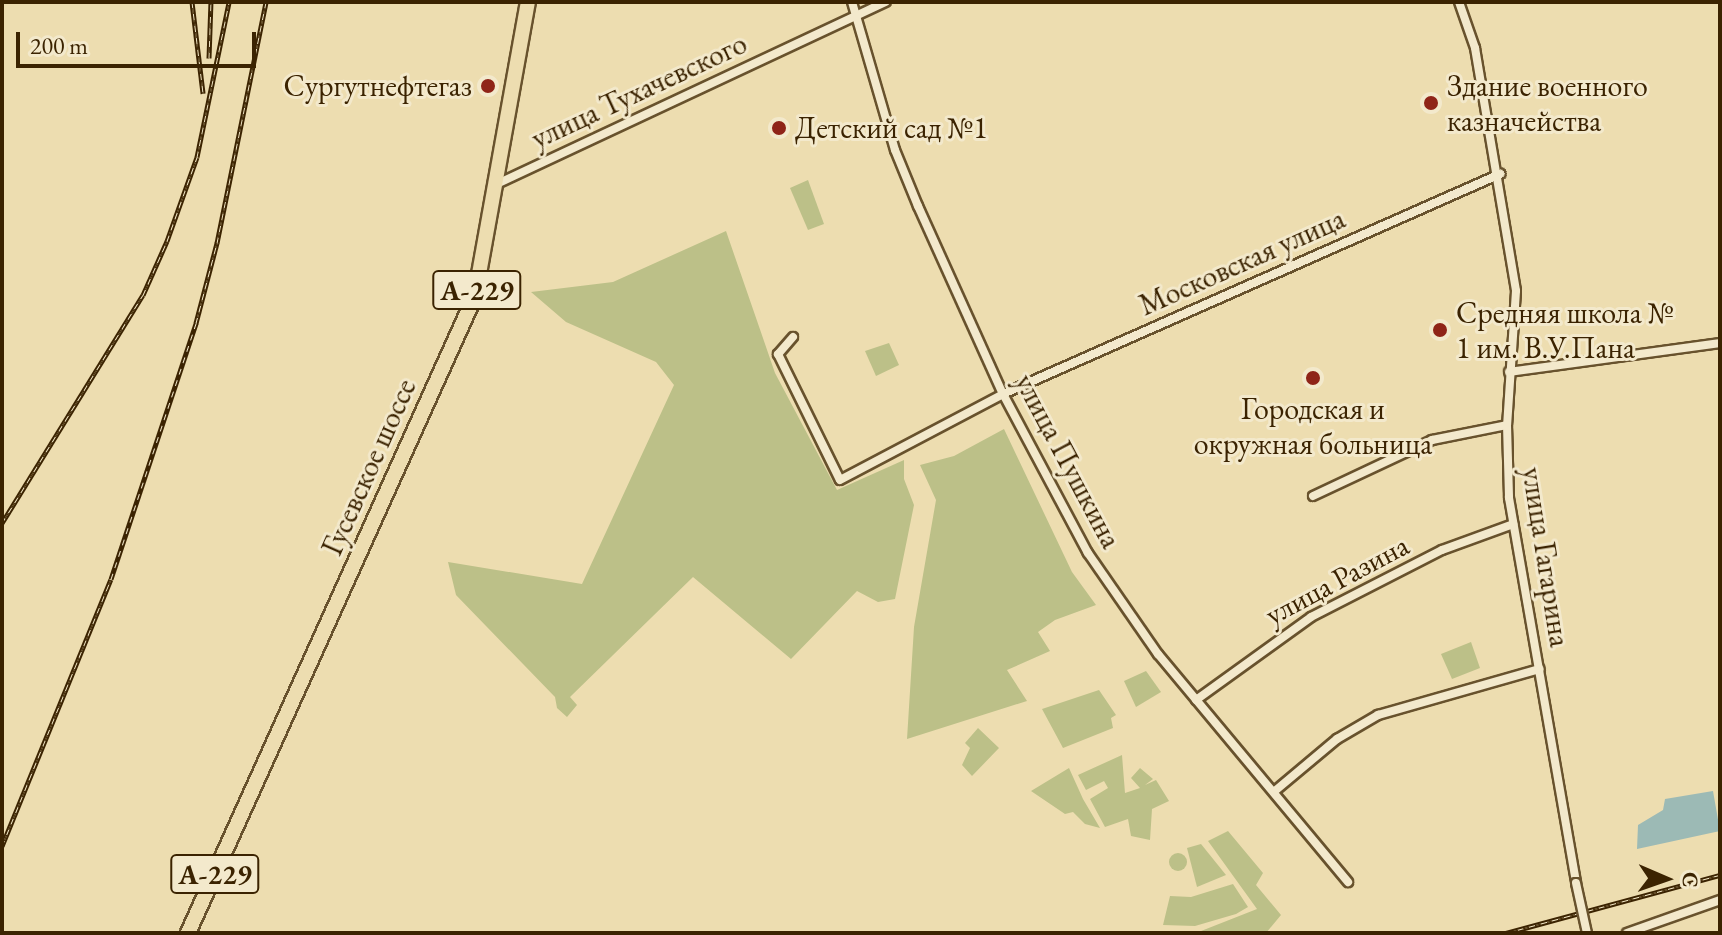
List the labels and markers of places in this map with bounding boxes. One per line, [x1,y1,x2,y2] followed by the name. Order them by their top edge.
[284,68,472,104] place label: Сургутнефтегаз
[1447,68,1648,138] place label: Здание военного казначейства
[479,77,497,95] marker: Сургутнефтегаз
[1422,94,1440,112] marker: Здание военного казначейства
[795,110,988,146] place label: Детский сад №1
[770,119,788,137] marker: Детский сад №1
[1456,295,1674,366] place label: Средняя школа № 1 им. В.У.Пана
[1431,321,1449,339] marker: Средняя школа № 1 им. В.У.Пана
[1304,369,1322,387] marker: Городская и окружная больница
[1194,391,1432,462] place label: Городская и окружная больница

